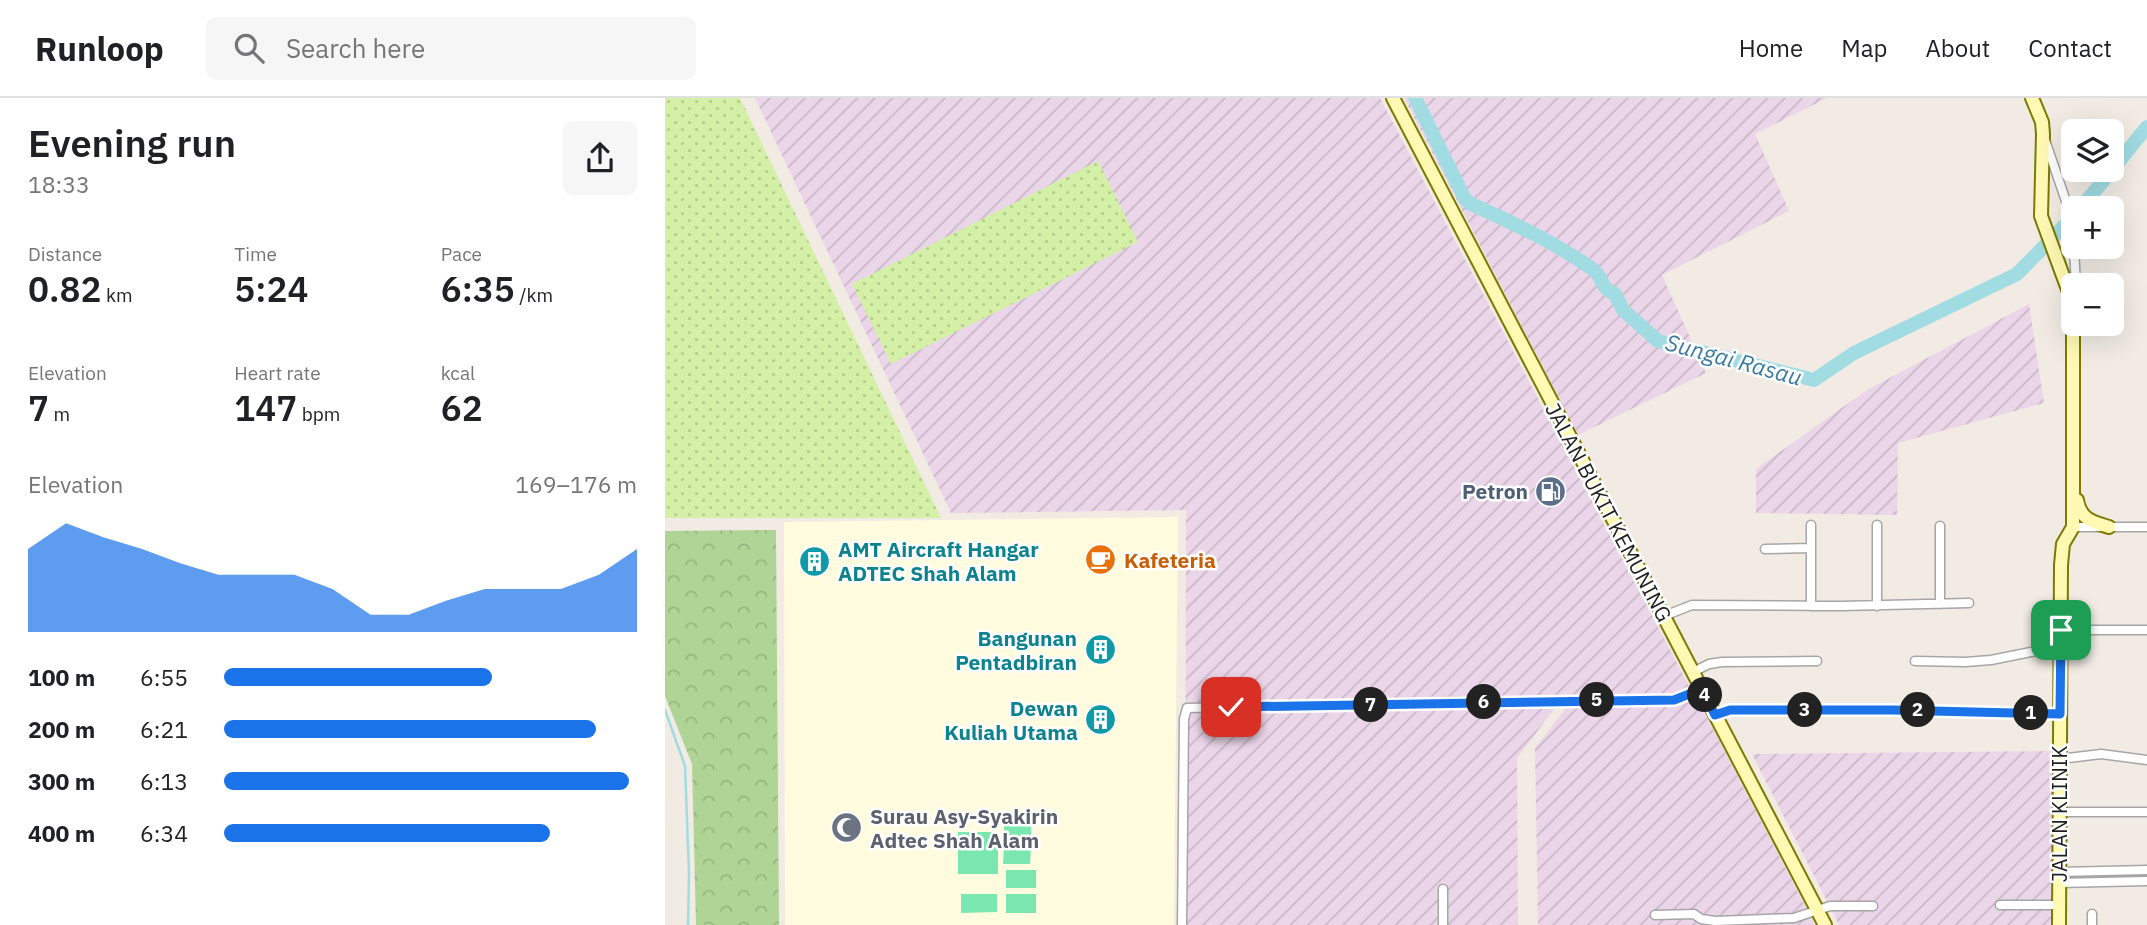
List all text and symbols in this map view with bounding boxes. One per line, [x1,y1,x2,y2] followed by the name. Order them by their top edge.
[206,17,696,80] search box
[35,27,164,70] text: Runloop
[230,29,268,67] icon: search
[286,31,425,65] text: Search here
[1739,32,1803,64] text: Home
[1841,32,1887,64] text: Map
[1925,32,1990,64] text: About
[2028,32,2112,64] text: Contact
[28,118,236,167] text: Evening run
[2061,119,2124,336] map controls
[2061,119,2124,182] button: layers
[563,121,637,195] button: share
[28,169,90,199] text: 18:33
[2061,196,2124,259] button: +
[28,242,102,266] text: Distance
[234,242,277,266] text: Time
[441,242,482,266] text: Pace
[28,266,101,312] text: 0.82
[234,266,309,312] text: 5:24
[441,266,515,312] text: 6:35
[2061,273,2124,336] button: −
[101,283,133,307] text: km
[515,283,553,307] text: /km
[1662,326,1806,392] water label: Sungai Rasau
[28,361,107,385] text: Elevation
[234,361,321,385] text: Heart rate
[441,361,475,385] text: kcal
[28,385,49,431] text: 7
[234,385,297,431] text: 147
[441,385,483,431] text: 62
[1539,398,1679,626] street label: JALAN BUKIT KEMUNING
[49,402,70,426] text: m
[297,402,340,426] text: bpm
[28,469,123,499] text: Elevation
[515,469,637,499] text: 169–176 m
[1534,474,1568,508] fuel station icon: Petron
[1462,477,1528,505] place label: Petron
[838,535,1039,587] place label: AMT Aircraft Hangar ADTEC Shah Alam
[1084,543,1118,577] cafe icon: Kafeteria
[798,544,832,578] building icon: AMT Aircraft Hangar ADTEC Shah Alam
[1124,546,1216,574] place label: Kafeteria
[2031,600,2091,660] pin
[2042,611,2080,649] icon: arrive
[955,624,1077,676] place label: Bangunan Pentadbiran
[1083,633,1117,667] building icon: Bangunan Pentadbiran
[28,662,95,692] text: 100 m
[140,662,188,692] text: 6:55
[1201,677,1261,737] pin
[1688,678,1723,712] pin: 4
[1579,682,1615,718] pin: 5
[1699,682,1710,706] text: 4
[1467,684,1501,720] pin: 6
[1591,687,1602,711] text: 5
[1212,688,1250,726] icon: check
[1353,688,1389,722] pin: 7
[1478,689,1489,713] text: 6
[1365,692,1376,716] text: 7
[1787,692,1823,728] pin: 3
[1901,692,1935,728] pin: 2
[944,694,1078,746] place label: Dewan Kuliah Utama
[2013,696,2049,730] pin: 1
[1799,697,1810,721] text: 3
[1912,697,1923,721] text: 2
[2025,700,2036,724] text: 1
[1084,703,1118,737] building icon: Dewan Kuliah Utama
[28,714,95,744] text: 200 m
[140,714,188,744] text: 6:21
[2045,745,2073,883] street label: JALAN KLINIK
[28,766,95,796] text: 300 m
[140,766,188,796] text: 6:13
[870,802,1058,854] place label: Surau Asy-Syakirin Adtec Shah Alam
[830,811,864,845] mosque icon: Surau Asy-Syakirin Adtec Shah Alam
[28,818,95,848] text: 400 m
[140,818,188,848] text: 6:34

